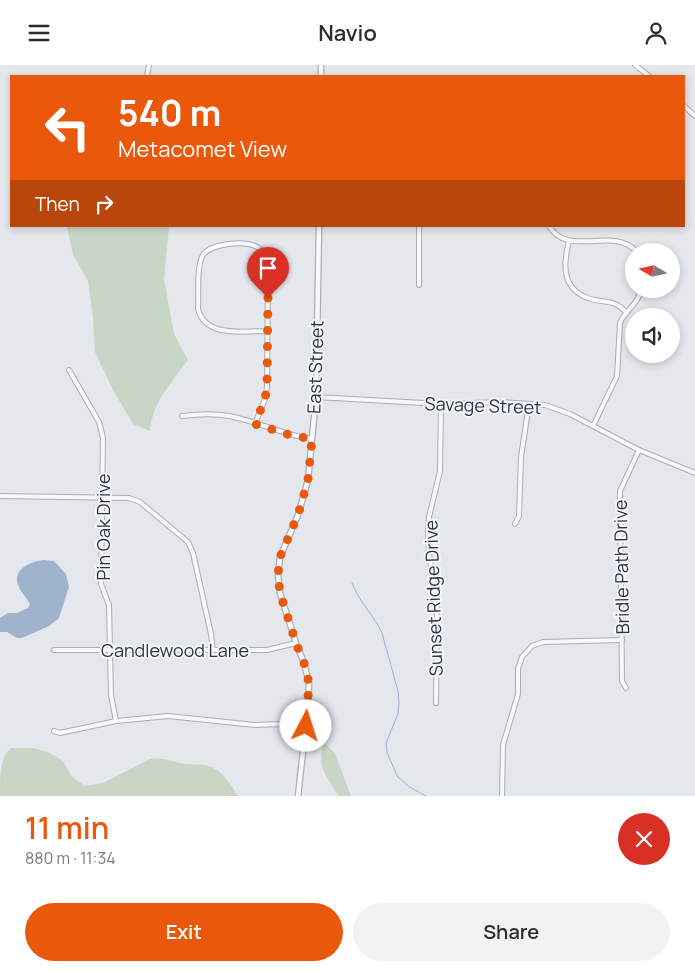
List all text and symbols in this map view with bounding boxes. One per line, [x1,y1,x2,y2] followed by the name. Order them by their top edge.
[318,18,377,48] text: Navio
[25,19,53,47] icon: menu
[642,19,670,47] icon: person
[118,89,221,137] text: 540 m
[35,95,100,160] icon: left
[118,134,287,164] text: Metacomet View
[90,190,118,218] icon: right
[35,191,80,217] text: Then
[625,243,680,297] north arrow
[625,243,680,363] map controls
[247,247,289,298] pin
[254,254,282,282] icon: arrive
[625,308,680,363] button: sound
[301,320,329,414] street label: East Street
[424,391,542,419] street label: Savage Street
[91,473,115,581] street label: Pin Oak Drive
[608,499,634,635] street label: Bridle Path Drive
[418,519,448,677] street label: Sunset Ridge Drive
[101,638,249,662] street label: Candlewood Lane
[279,699,331,751] position arrow
[25,807,109,848] text: 11 min
[618,813,670,865] button: close
[25,847,116,869] text: 880 m · 11:34
[25,903,343,961] button: Exit
[353,903,670,961] button: Share

